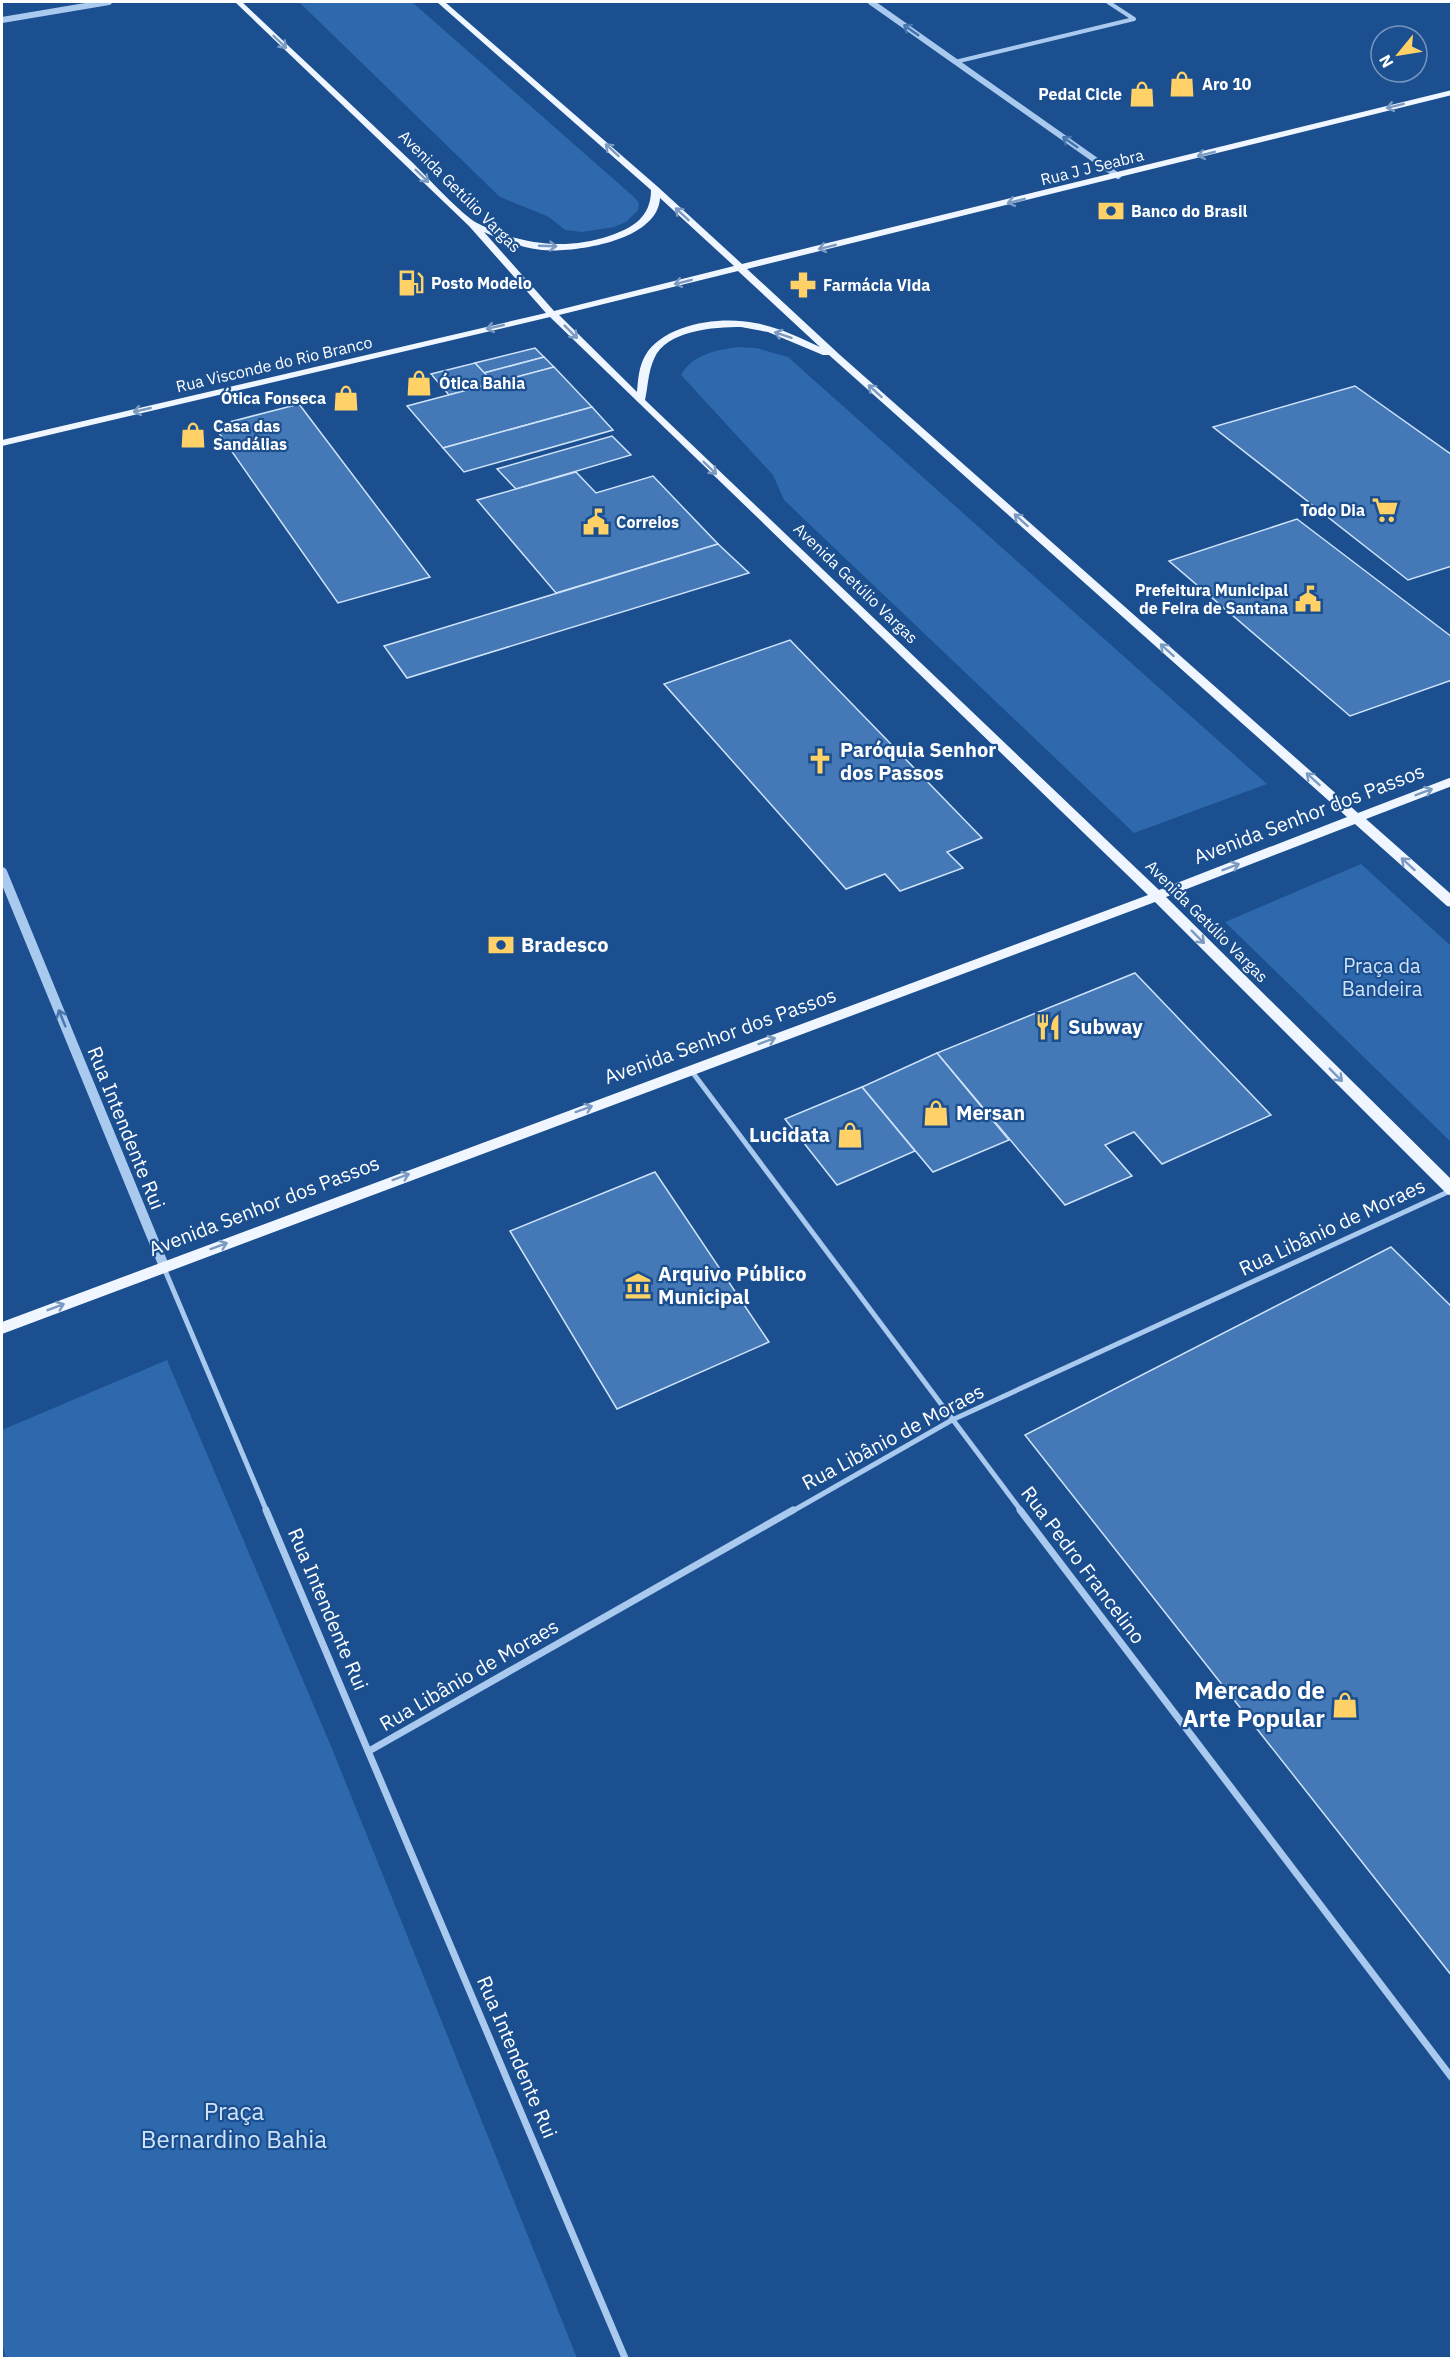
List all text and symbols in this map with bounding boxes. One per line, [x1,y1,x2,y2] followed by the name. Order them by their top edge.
[903,24,919,36] one-way arrow
[1369,24,1429,84] north arrow
[273,35,288,49] one-way arrow
[1374,51,1398,72] text: N
[1167,69,1197,99] shop icon: Aro 10
[1202,74,1252,94] place label: Aro 10
[1127,79,1157,109] shop icon: Pedal Cicle
[1038,84,1122,104] place label: Pedal Cicle
[1386,101,1405,113] one-way arrow
[395,126,525,256] street label: Avenida Getúlio Vargas
[1063,136,1079,148] one-way arrow
[604,143,619,157] one-way arrow
[1038,144,1146,189] street label: Rua J J Seabra
[1197,148,1216,160] one-way arrow
[414,169,429,183] one-way arrow
[1007,195,1026,207] one-way arrow
[1096,196,1126,226] bank icon: Banco do Brasil
[1131,201,1247,221] place label: Banco do Brasil
[675,207,690,221] one-way arrow
[537,241,557,252] one-way arrow
[818,241,837,253] one-way arrow
[396,268,426,298] fuel station icon: Posto Modelo
[788,270,818,300] pharmacy icon: Farmácia Vida
[431,273,532,293] place label: Posto Modelo
[823,275,930,295] place label: Farmácia Vida
[674,276,693,288] one-way arrow
[486,322,505,334] one-way arrow
[563,325,578,340] one-way arrow
[774,329,793,340] one-way arrow
[174,332,374,396] street label: Rua Visconde do Rio Branco
[404,368,434,398] shop icon: Ótica Bahia
[439,372,525,393] place label: Ótica Bahia
[331,383,361,413] shop icon: Ótica Fonseca
[868,384,883,398] one-way arrow
[221,387,326,408] place label: Ótica Fonseca
[133,404,152,416] one-way arrow
[213,416,287,454] place label: Casa das Sandálias
[178,420,208,450] shop icon: Casa das Sandálias
[703,461,718,476] one-way arrow
[1370,495,1400,525] supermarket icon: Todo Dia
[1300,500,1365,520] place label: Todo Dia
[581,507,611,537] public building icon: Correios
[616,512,679,532] place label: Correios
[1014,513,1029,527] one-way arrow
[790,519,922,647] street label: Avenida Getúlio Vargas
[1135,580,1288,618] place label: Prefeitura Municipal de Feira de Santana
[1293,584,1323,614] public building icon: Prefeitura Municipal de Feira de Santana
[1160,643,1175,657] one-way arrow
[840,736,996,786] place label: Paróquia Senhor dos Passos
[805,746,835,776] church icon: Paróquia Senhor dos Passos
[1190,757,1428,870] street label: Avenida Senhor dos Passos
[1306,772,1321,786] one-way arrow
[1414,785,1432,796] one-way arrow
[1142,856,1272,986] street label: Avenida Getúlio Vargas
[1401,857,1416,871] one-way arrow
[1221,861,1239,872] one-way arrow
[486,930,516,960] bank icon: Bradesco
[1191,930,1205,945] one-way arrow
[521,931,609,958] place label: Bradesco
[1342,952,1423,1002] park label: Praça da Bandeira
[600,981,840,1090] street label: Avenida Senhor dos Passos
[56,1009,67,1027] one-way arrow
[1033,1012,1063,1042] restaurant icon: Subway
[1068,1013,1143,1040] place label: Subway
[757,1034,776,1045] one-way arrow
[81,1042,172,1214] street label: Rua Intendente Rui
[1328,1067,1343,1082] one-way arrow
[921,1098,951,1128] shop icon: Mersan
[956,1099,1025,1126] place label: Mersan
[574,1103,593,1114] one-way arrow
[835,1120,865,1150] shop icon: Lucidata
[749,1121,830,1148] place label: Lucidata
[145,1149,383,1262] street label: Avenida Senhor dos Passos
[391,1171,410,1182] one-way arrow
[1234,1172,1429,1282] street label: Rua Libânio de Moraes
[209,1239,227,1250] one-way arrow
[658,1260,807,1310] place label: Arquivo Público Municipal
[623,1271,653,1301] museum icon: Arquivo Público Municipal
[46,1301,65,1312] one-way arrow
[797,1377,989,1496] street label: Rua Libânio de Moraes
[1015,1480,1152,1649] street label: Rua Pedro Francelino
[282,1523,375,1694] street label: Rua Intendente Rui
[374,1612,563,1737] street label: Rua Libânio de Moraes
[1182,1674,1325,1734] place label: Mercado de Arte Popular
[1330,1690,1360,1720] shop icon: Mercado de Arte Popular
[471,1971,564,2142] street label: Rua Intendente Rui
[141,2095,327,2155] park label: Praça Bernardino Bahia

